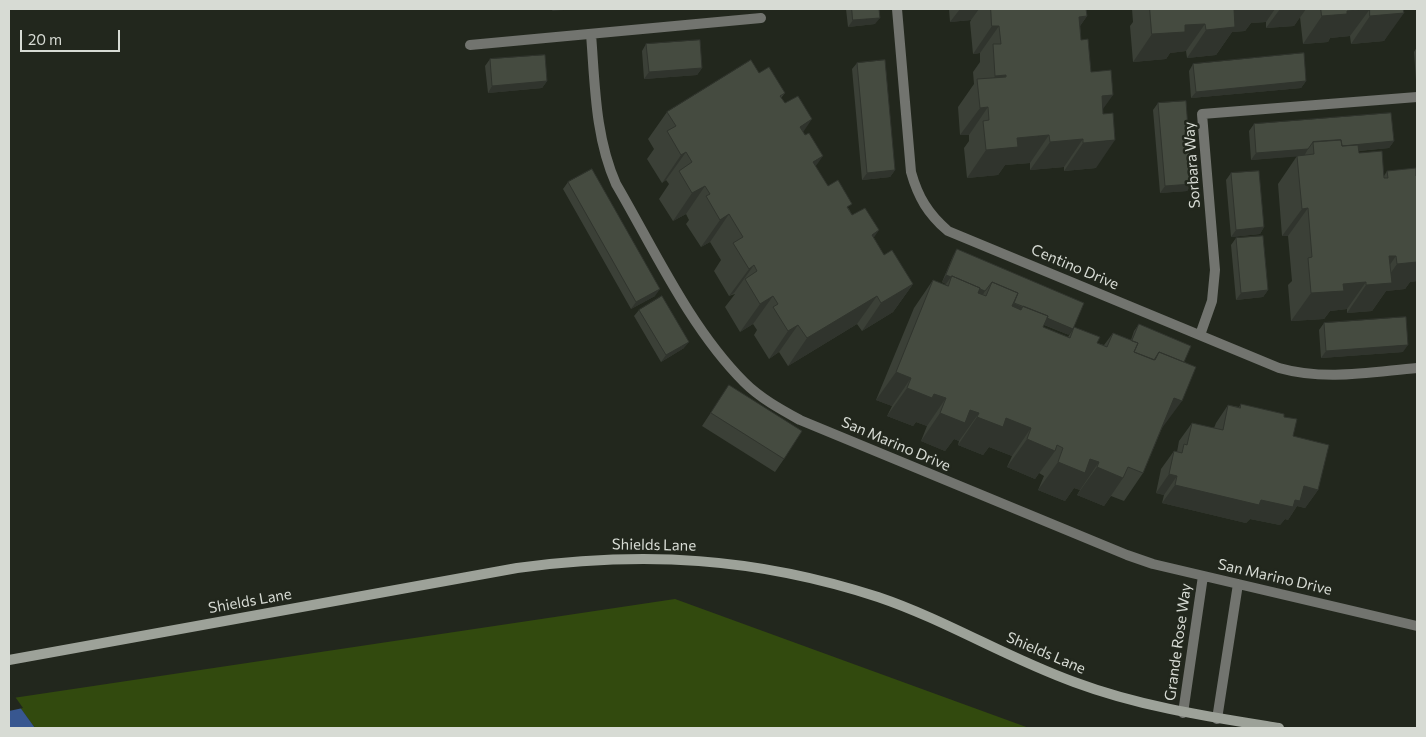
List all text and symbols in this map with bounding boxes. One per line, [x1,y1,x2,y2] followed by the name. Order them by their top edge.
[22,20,122,52] scale bar
[28,30,62,48] text: 20 m
[1180,121,1204,209] street label: Sorbara Way
[1028,240,1122,294] street label: Centino Drive
[839,413,953,475] street label: San Marino Drive
[612,535,696,555] street label: Shields Lane
[1216,555,1334,599] street label: San Marino Drive
[1161,582,1195,702] street label: Grande Rose Way
[207,585,293,617] street label: Shields Lane
[1004,628,1088,678] street label: Shields Lane

